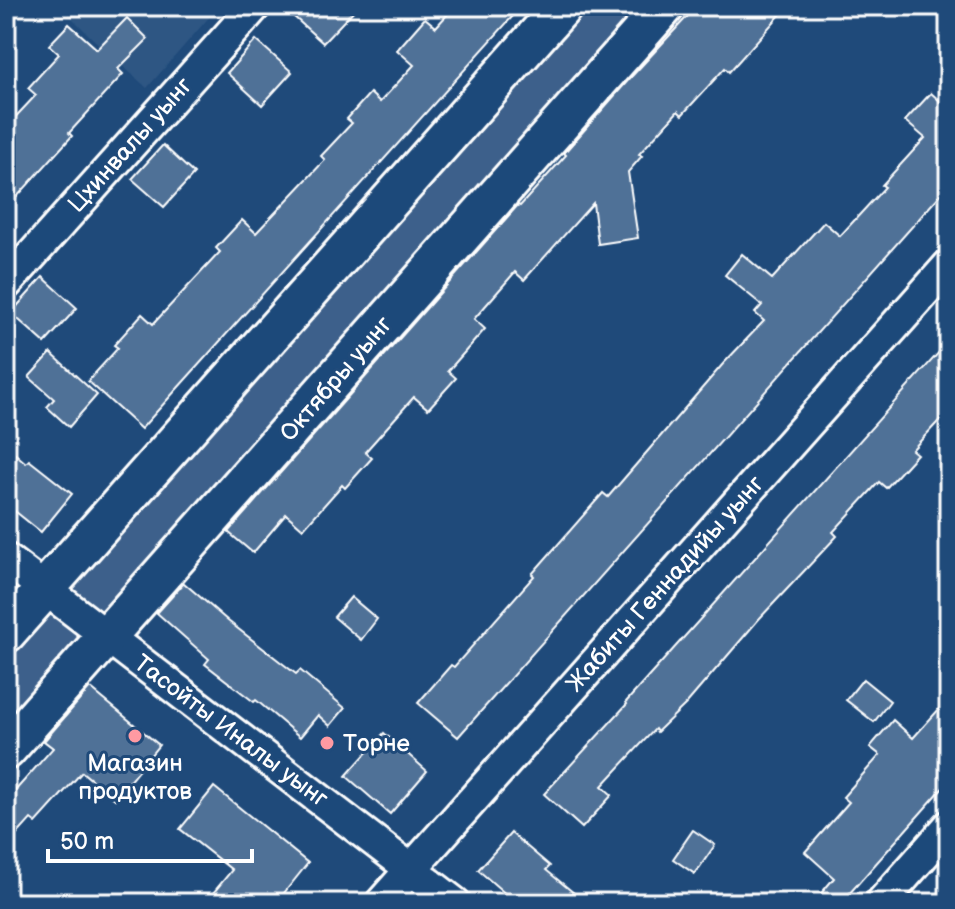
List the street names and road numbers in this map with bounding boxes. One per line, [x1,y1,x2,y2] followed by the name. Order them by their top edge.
[62,72,198,218] street label: Цхинвалы уынг
[274,311,398,447] street label: Октябры уынг
[560,470,770,698] street label: Жабиты Геннадийы уынг
[128,649,334,813] street label: Тасойты Иналы уынг

